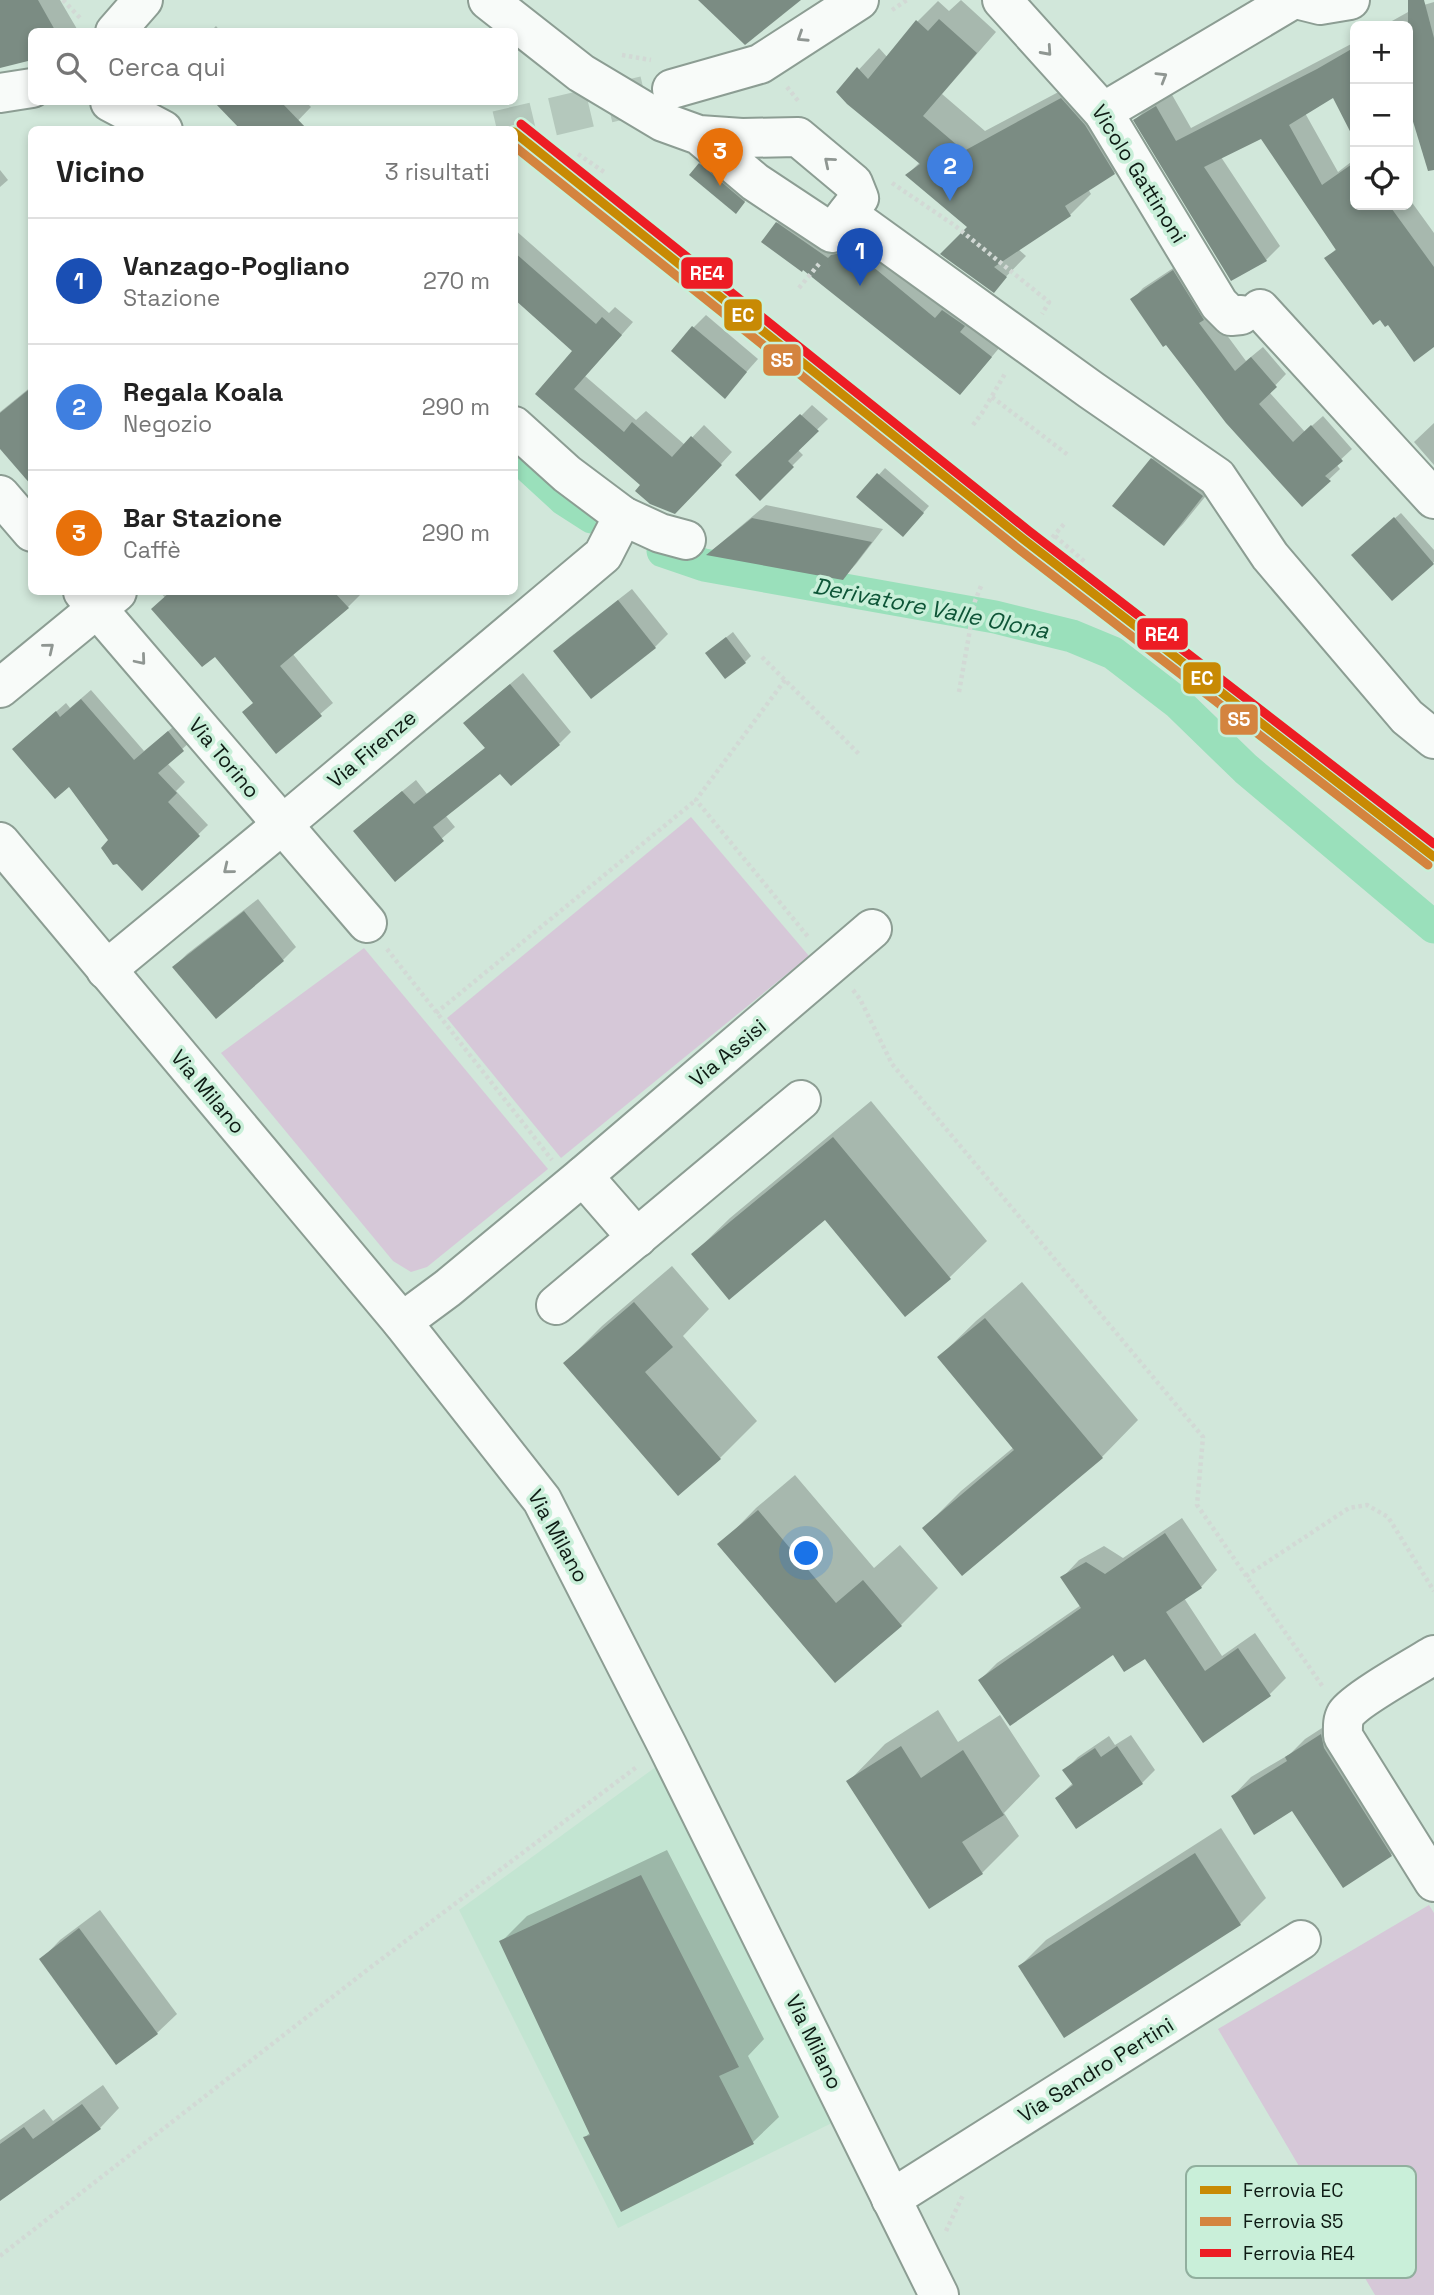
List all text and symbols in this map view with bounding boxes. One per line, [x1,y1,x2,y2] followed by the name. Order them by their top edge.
[1350,21,1413,210] map controls
[1350,21,1413,84] button: +
[28,28,518,105] search box
[797,29,810,42] one-way arrow
[1039,42,1052,55] one-way arrow
[52,48,90,86] icon: search
[108,50,226,84] text: Cerca qui
[1154,73,1167,86] one-way arrow
[1350,84,1413,147] button: −
[1086,99,1193,248] street label: Vicolo Gattinoni
[697,128,743,186] pin: 3
[927,143,973,201] pin: 2
[1350,147,1413,210] button: locate
[56,152,145,191] text: Vicino
[385,157,490,187] text: 3 risultati
[824,158,837,170] one-way arrow
[837,228,883,286] pin: 1
[123,249,350,283] text: Vanzago-Pogliano
[680,256,734,290] line badge: RE4
[690,261,724,286] text: RE4
[74,266,84,296] text: 1
[423,266,490,296] text: 270 m
[123,283,220,313] text: Stazione
[723,298,763,332] line badge: EC
[732,303,754,328] text: EC
[762,343,802,377] line badge: S5
[771,348,793,373] text: S5
[123,375,283,409] text: Regala Koala
[72,392,86,422] text: 2
[422,392,490,422] text: 290 m
[123,409,212,439] text: Negozio
[123,501,282,535] text: Bar Stazione
[72,518,86,548] text: 3
[422,518,490,548] text: 290 m
[123,535,181,565] text: Caffè
[811,570,1052,646] water label: Derivatore Valle Olona
[1136,617,1189,651] line badge: RE4
[1145,622,1179,647] text: RE4
[40,644,53,656] one-way arrow
[133,652,145,665] one-way arrow
[1182,661,1222,695] line badge: EC
[1191,666,1213,691] text: EC
[1219,703,1259,736] line badge: S5
[322,704,422,794] street label: Via Firenze
[1228,707,1250,732] text: S5
[183,712,266,804] street label: Via Torino
[223,860,235,873] one-way arrow
[684,1013,772,1093] street label: Via Assisi
[165,1044,252,1139] street label: Via Milano
[522,1485,595,1587] street label: Via Milano
[789,1536,823,1570] your location
[780,1990,849,2094] street label: Via Milano
[1013,2011,1178,2128] street label: Via Sandro Pertini
[1186,2166,1416,2278] legend
[1243,2178,1343,2203] text: Ferrovia EC
[1243,2209,1343,2234] text: Ferrovia S5
[1243,2241,1355,2266] text: Ferrovia RE4

